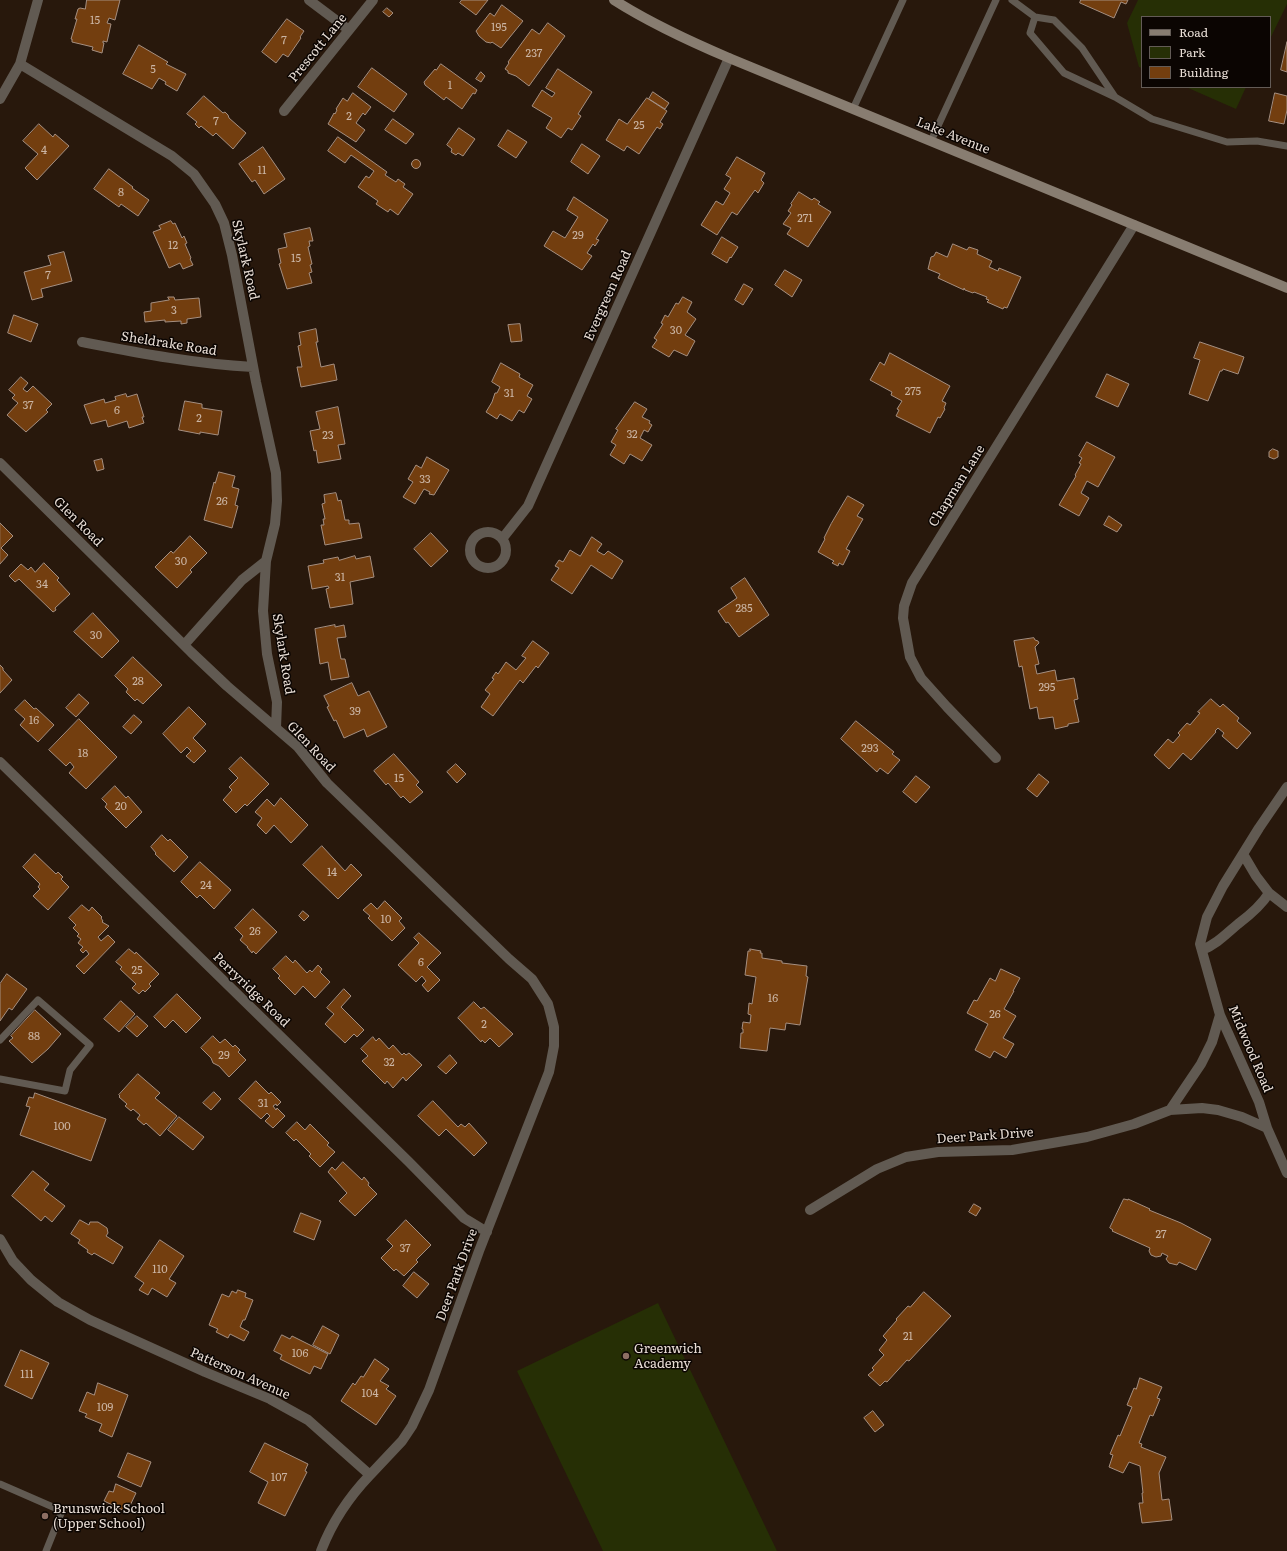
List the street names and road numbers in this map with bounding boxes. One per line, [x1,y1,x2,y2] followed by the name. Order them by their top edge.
[286,11,350,85] street label: Prescott Lane
[914,114,992,158] street label: Lake Avenue
[228,218,262,302] street label: Skylark Road
[581,248,635,344] street label: Evergreen Road
[120,329,218,359] street label: Sheldrake Road
[926,442,988,530] street label: Chapman Lane
[50,494,106,550] street label: Glen Road
[269,612,297,696] street label: Skylark Road
[284,719,338,775] street label: Glen Road
[209,949,293,1031] street label: Perryridge Road
[1225,1003,1275,1095] street label: Midwood Road
[936,1125,1034,1147] street label: Deer Park Drive
[433,1227,481,1323] street label: Deer Park Drive
[188,1345,292,1403] street label: Patterson Avenue

